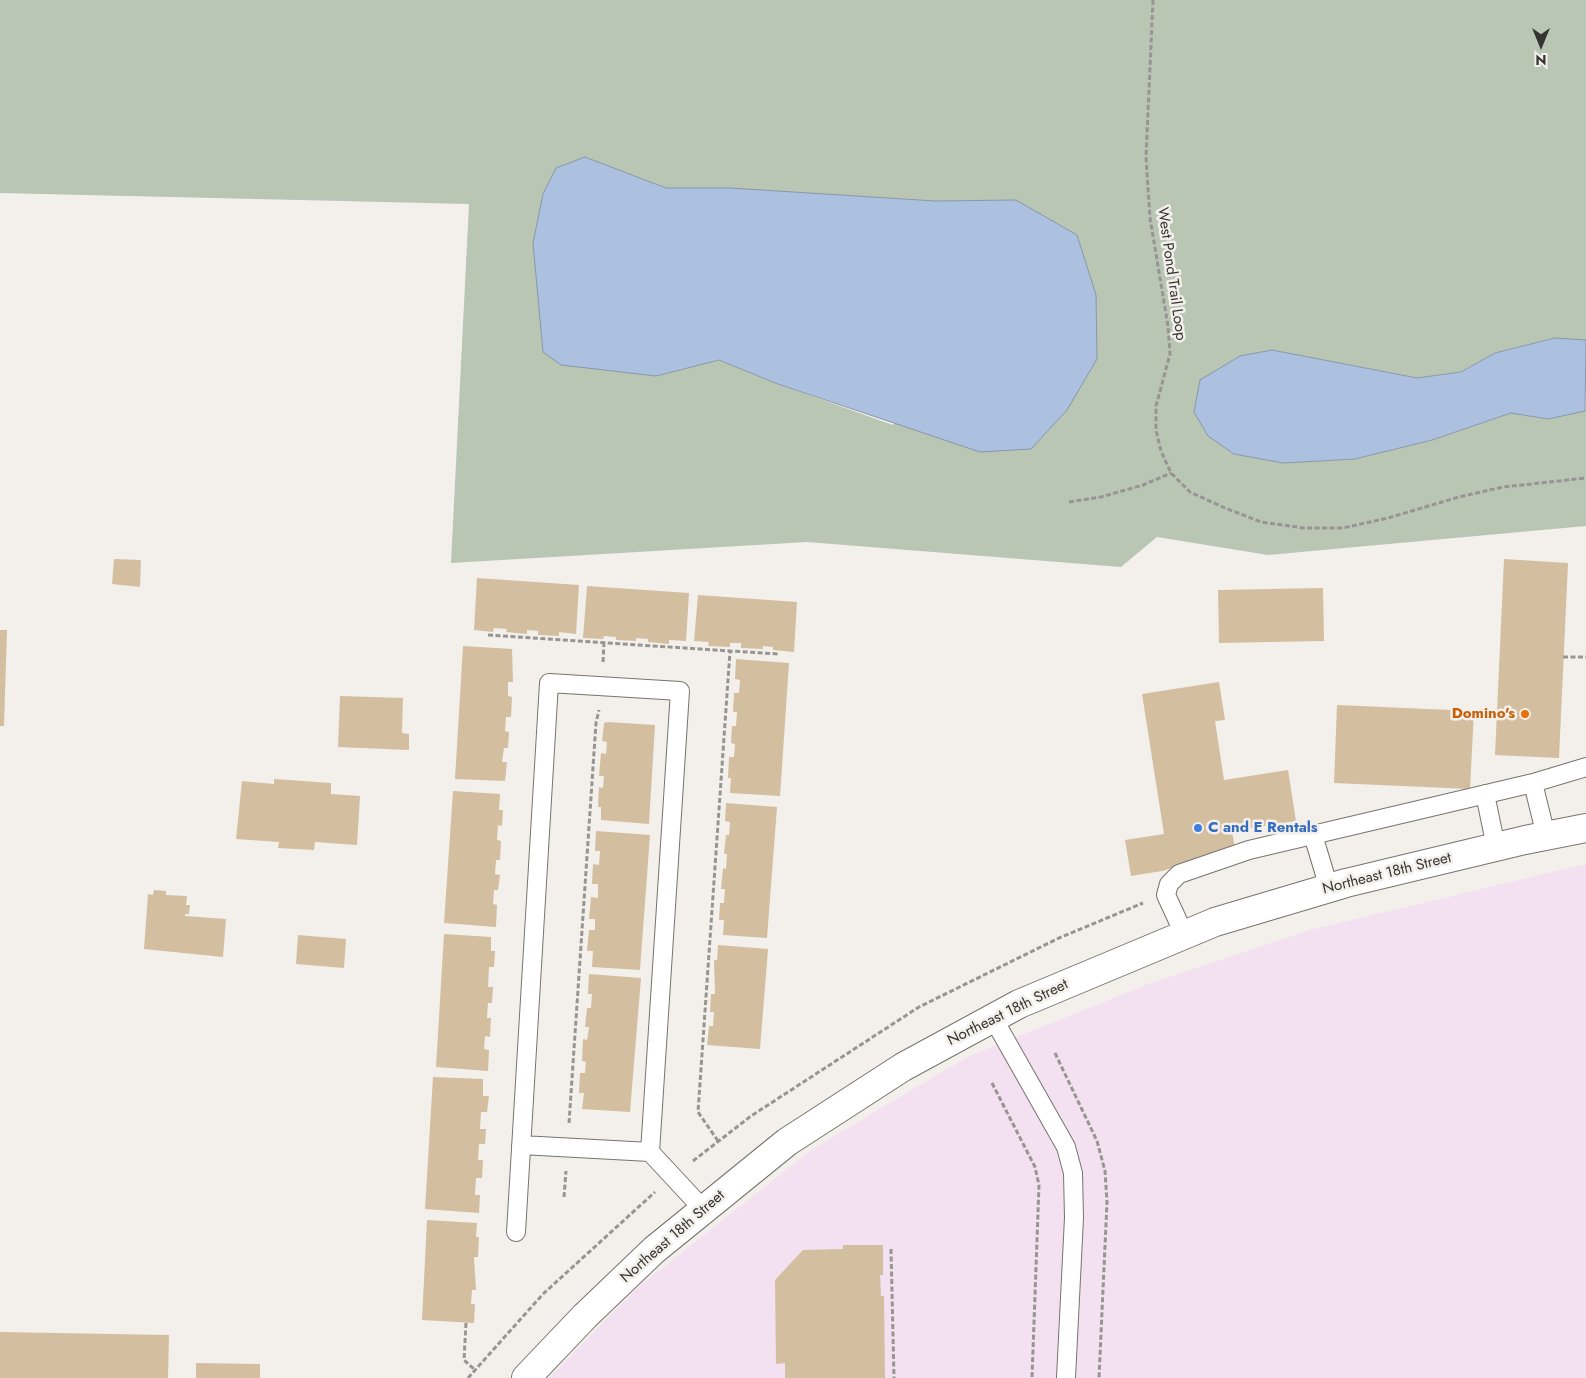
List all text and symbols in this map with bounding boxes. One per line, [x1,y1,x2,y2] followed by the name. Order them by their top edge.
[1516,20,1566,70] north arrow
[1535,50,1547,70] text: N
[1153,206,1189,342] street label: West Pond Trail Loop
[1452,705,1515,723] place label: Domino's
[1519,708,1531,720] marker: Domino's
[1208,819,1318,837] place label: C and E Rentals
[1192,822,1204,834] marker: C and E Rentals
[1321,849,1453,899] street label: Northeast 18th Street
[945,976,1071,1050] street label: Northeast 18th Street
[617,1187,729,1287] street label: Northeast 18th Street

